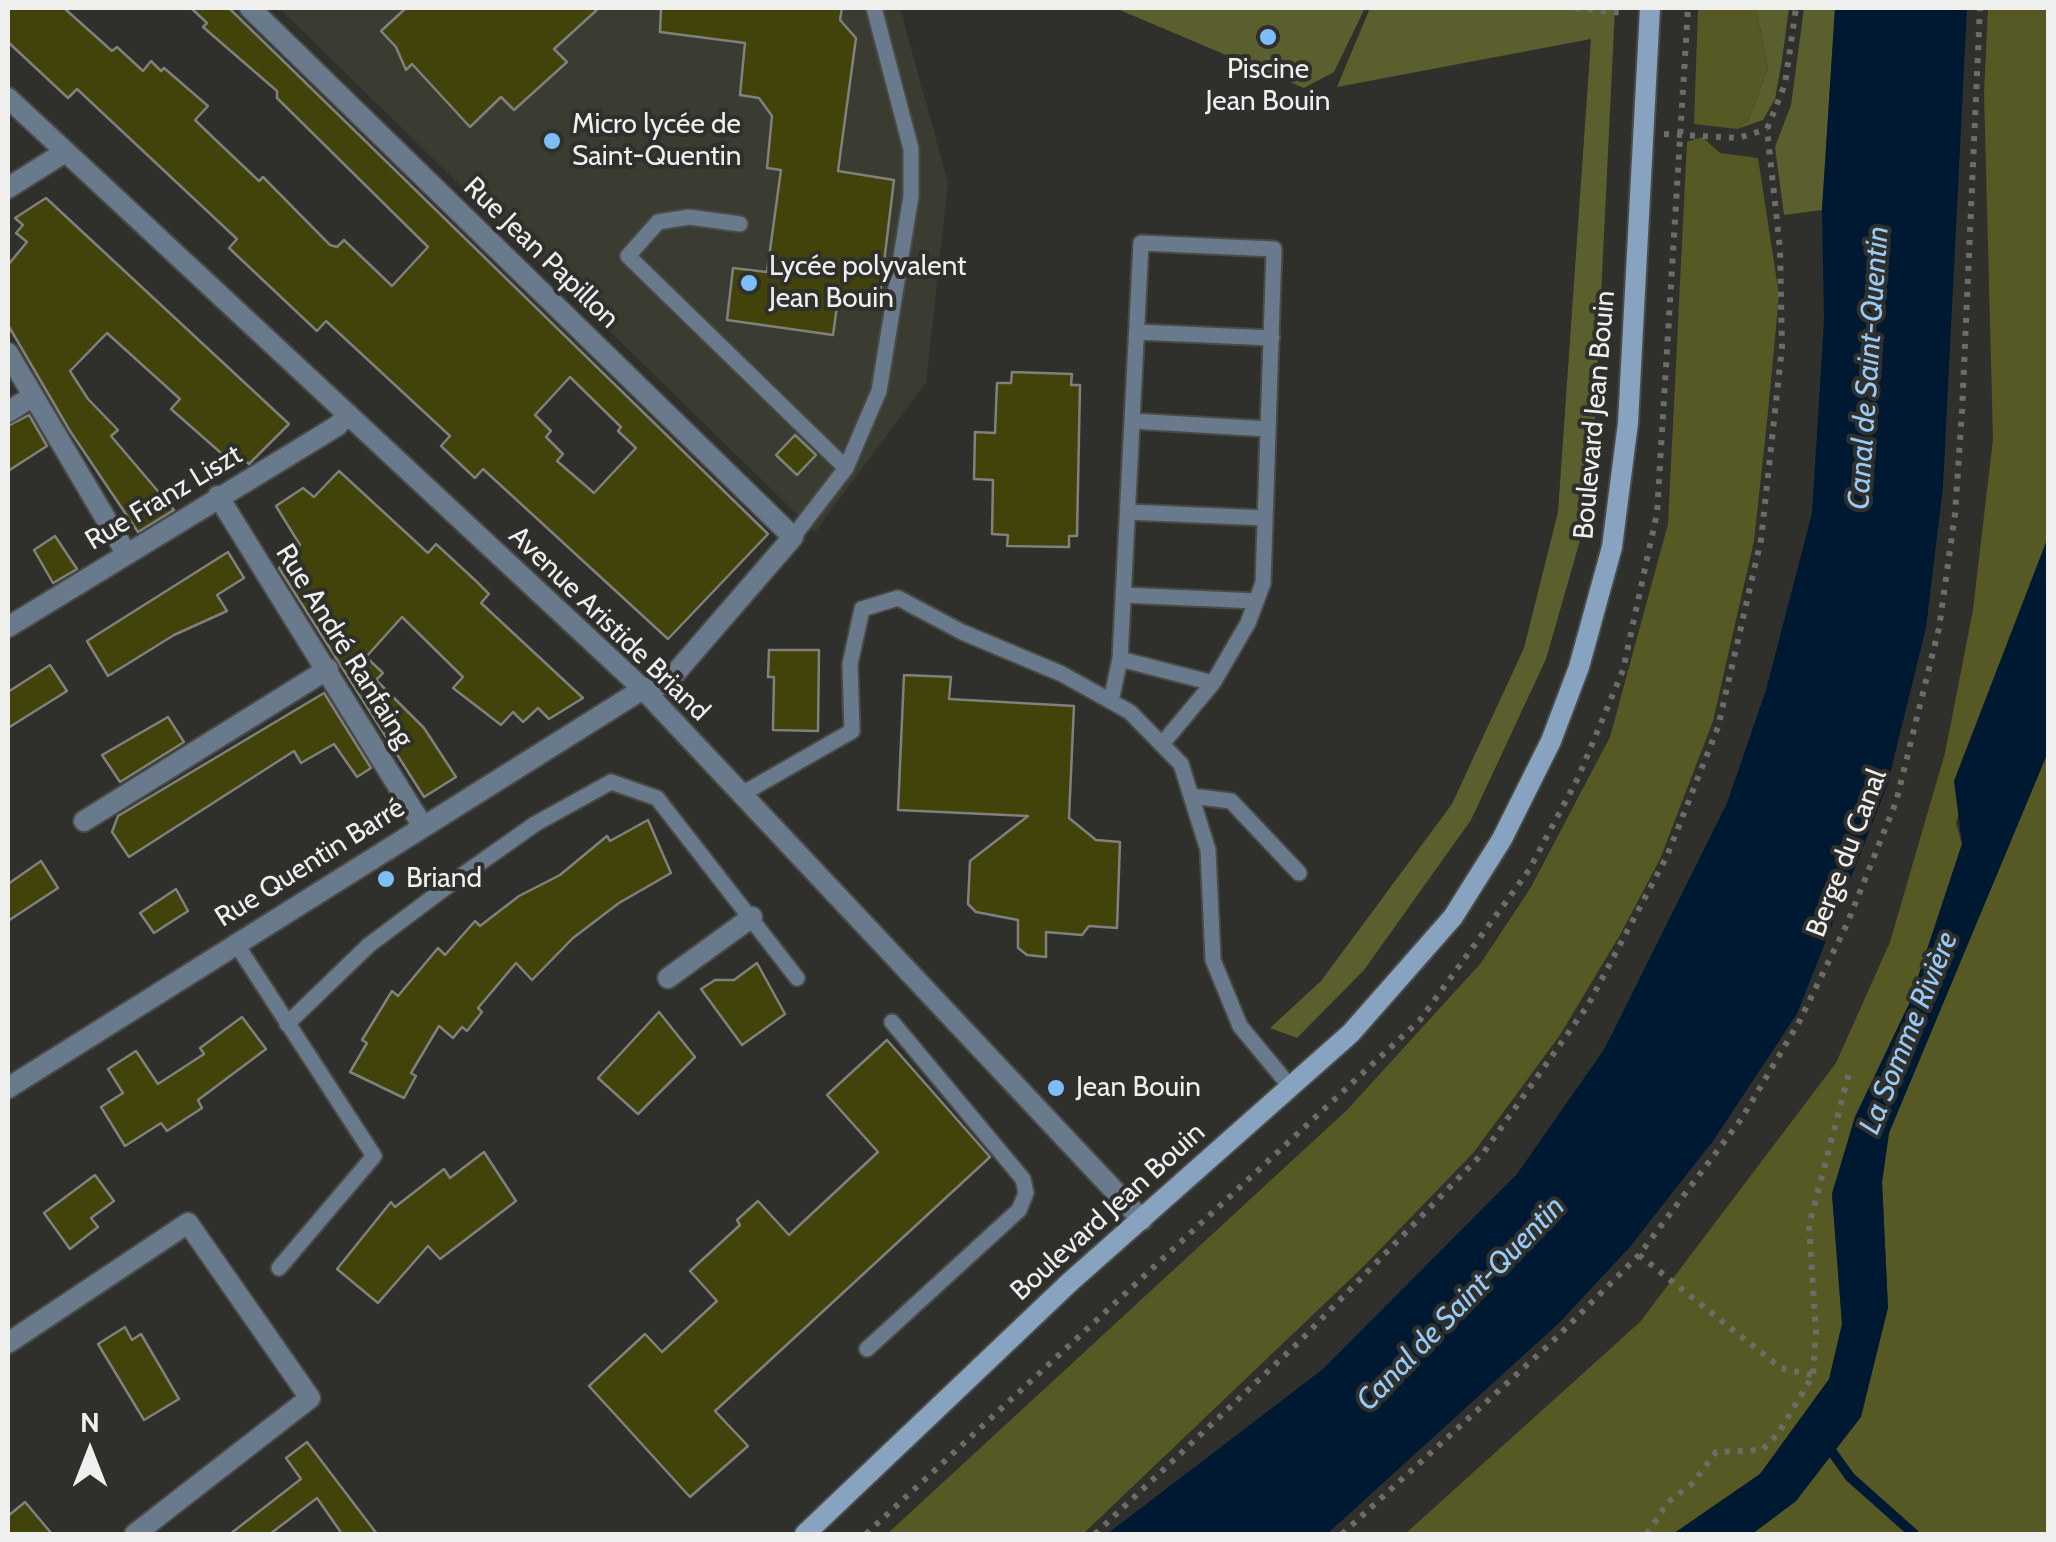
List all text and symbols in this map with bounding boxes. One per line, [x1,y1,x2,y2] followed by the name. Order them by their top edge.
[1257,26,1279,48] marker: Piscine Jean Bouin
[1206,53,1330,119] place label: Piscine Jean Bouin
[572,108,741,174] place label: Micro lycée de Saint-Quentin
[541,130,563,152] marker: Micro lycée de Saint-Quentin
[456,170,626,336] street label: Rue Jean Papillon
[1841,225,1897,511] water label: Canal de Saint-Quentin
[769,250,967,316] place label: Lycée polyvalent Jean Bouin
[738,272,760,294] marker: Lycée polyvalent Jean Bouin
[1567,289,1623,541] street label: Boulevard Jean Bouin
[80,438,248,558] street label: Rue Franz Liszt
[502,519,716,729] street label: Avenue Aristide Briand
[268,538,420,754] street label: Rue André Ranfaing
[1800,764,1894,942] street label: Berge du Canal
[209,791,411,935] street label: Rue Quentin Barré
[406,862,482,896] place label: Briand
[375,868,397,890] marker: Briand
[1852,927,1966,1139] water label: La Somme Rivière
[1076,1071,1201,1105] place label: Jean Bouin
[1045,1077,1067,1099] marker: Jean Bouin
[1004,1116,1212,1308] street label: Boulevard Jean Bouin
[1349,1189,1573,1419] water label: Canal de Saint-Quentin
[40,1402,140,1502] north arrow
[80,1405,100,1439] text: N

